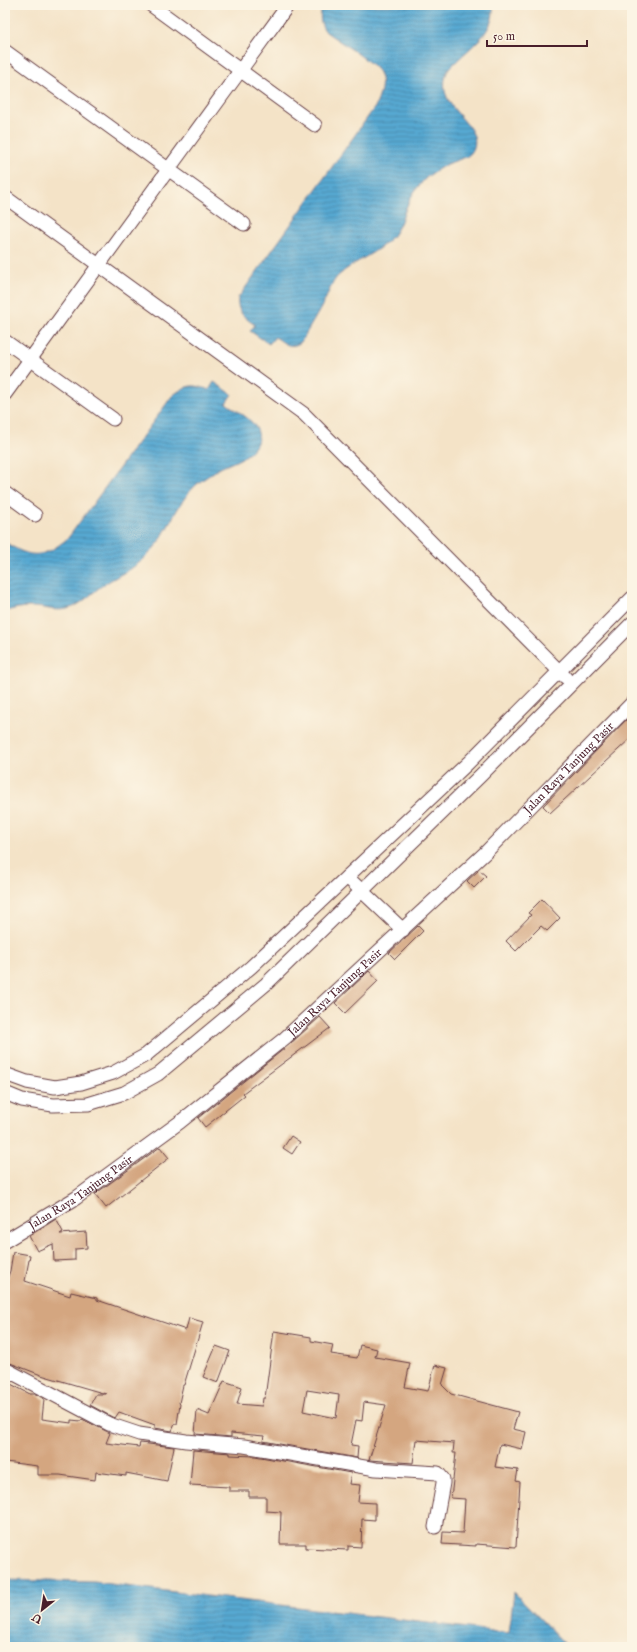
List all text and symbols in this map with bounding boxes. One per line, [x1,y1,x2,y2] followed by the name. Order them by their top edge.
[487,22,587,48] scale bar
[493,29,515,44] text: 50 m
[519,718,617,819] street label: Jalan Raya Tanjung Pasir
[283,944,385,1041] street label: Jalan Raya Tanjung Pasir
[24,1151,136,1235] street label: Jalan Raya Tanjung Pasir
[22,1590,62,1630] north arrow
[29,1609,46,1627] text: U

